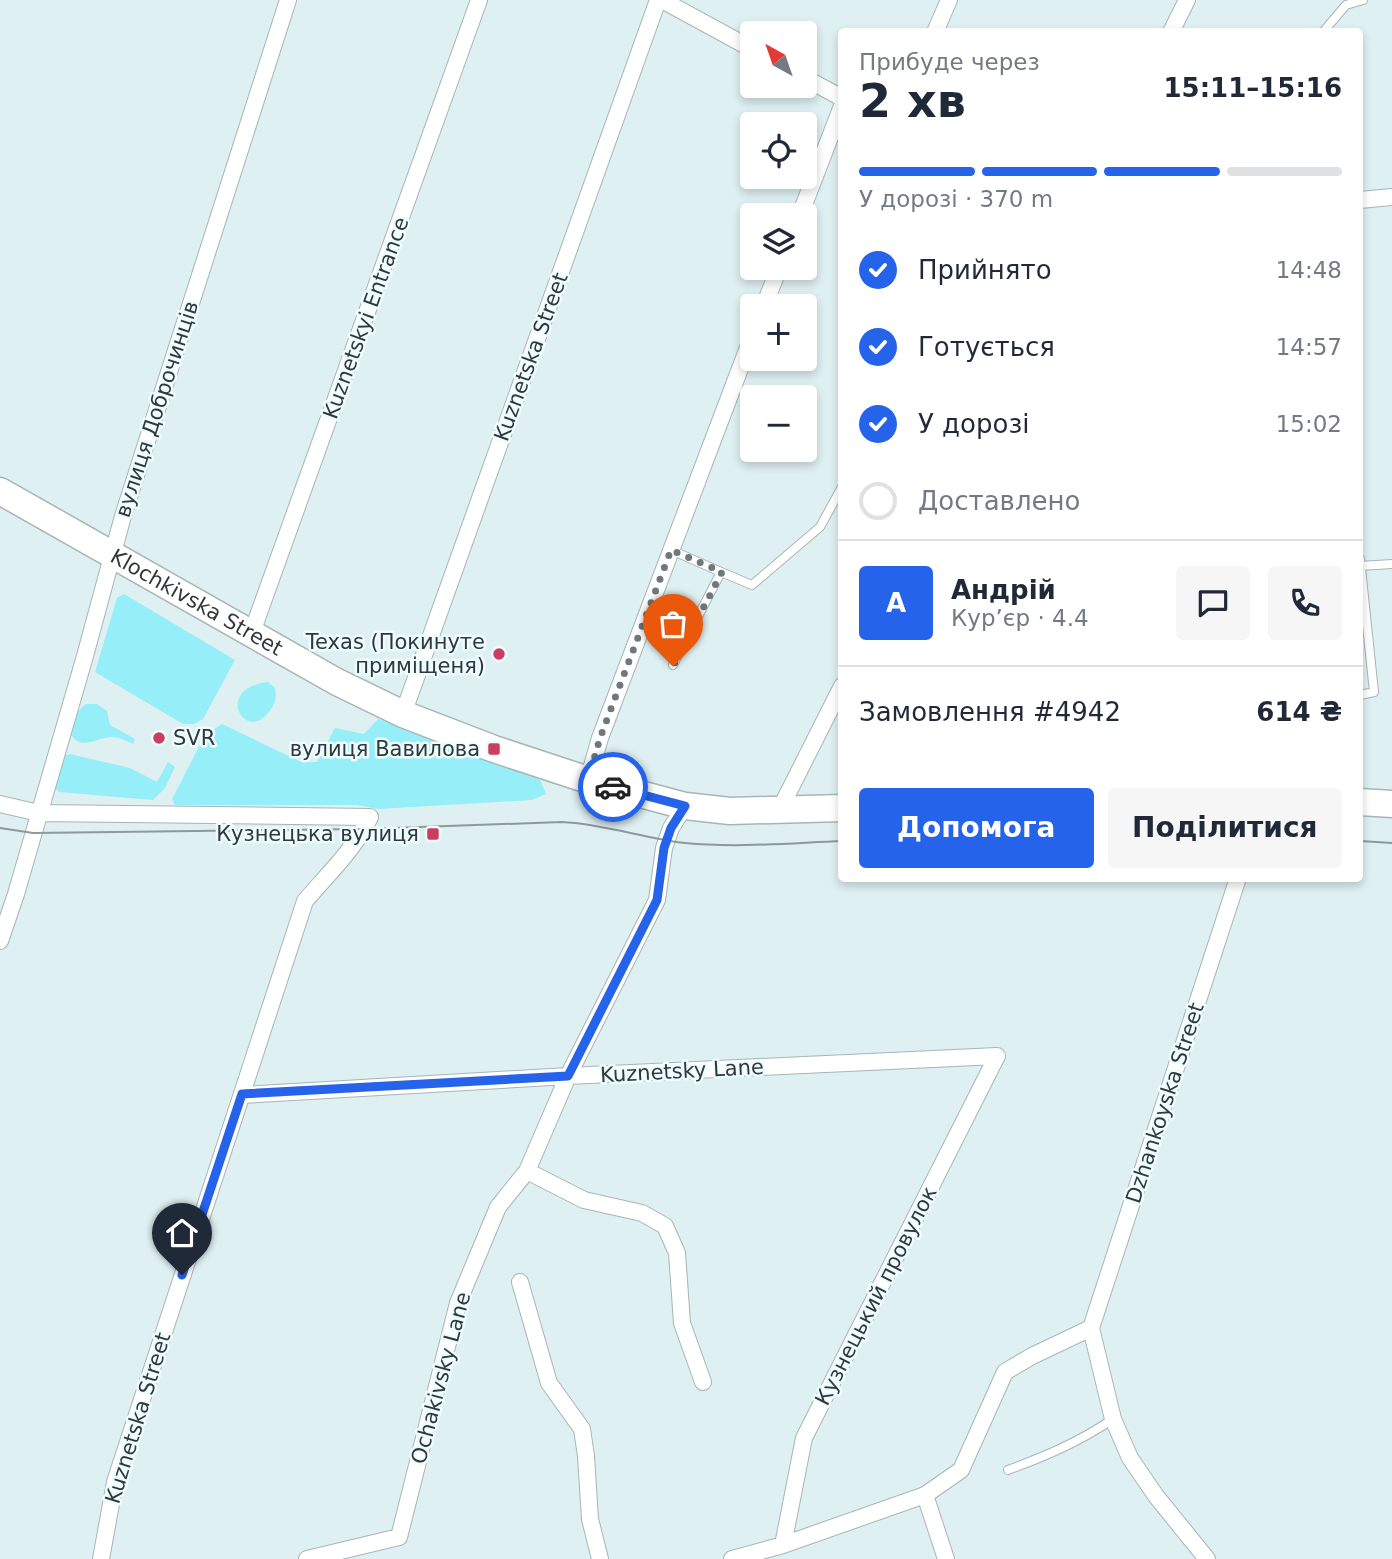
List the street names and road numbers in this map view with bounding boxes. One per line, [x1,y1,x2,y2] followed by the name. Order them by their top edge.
[318,214,414,422] street label: Kuznetskyi Entrance
[489,269,573,445] street label: Kuznetska Street
[111,298,203,520] street label: вулиця Доброчинців
[106,544,287,661] street label: Klochkivska Street
[1121,1000,1209,1206] street label: Dzhankoyska Street
[600,1055,764,1087] street label: Kuznetsky Lane
[810,1183,942,1409] street label: Кузнецький провулок
[407,1289,475,1467] street label: Ochakivsky Lane
[101,1330,175,1506] street label: Kuznetska Street

